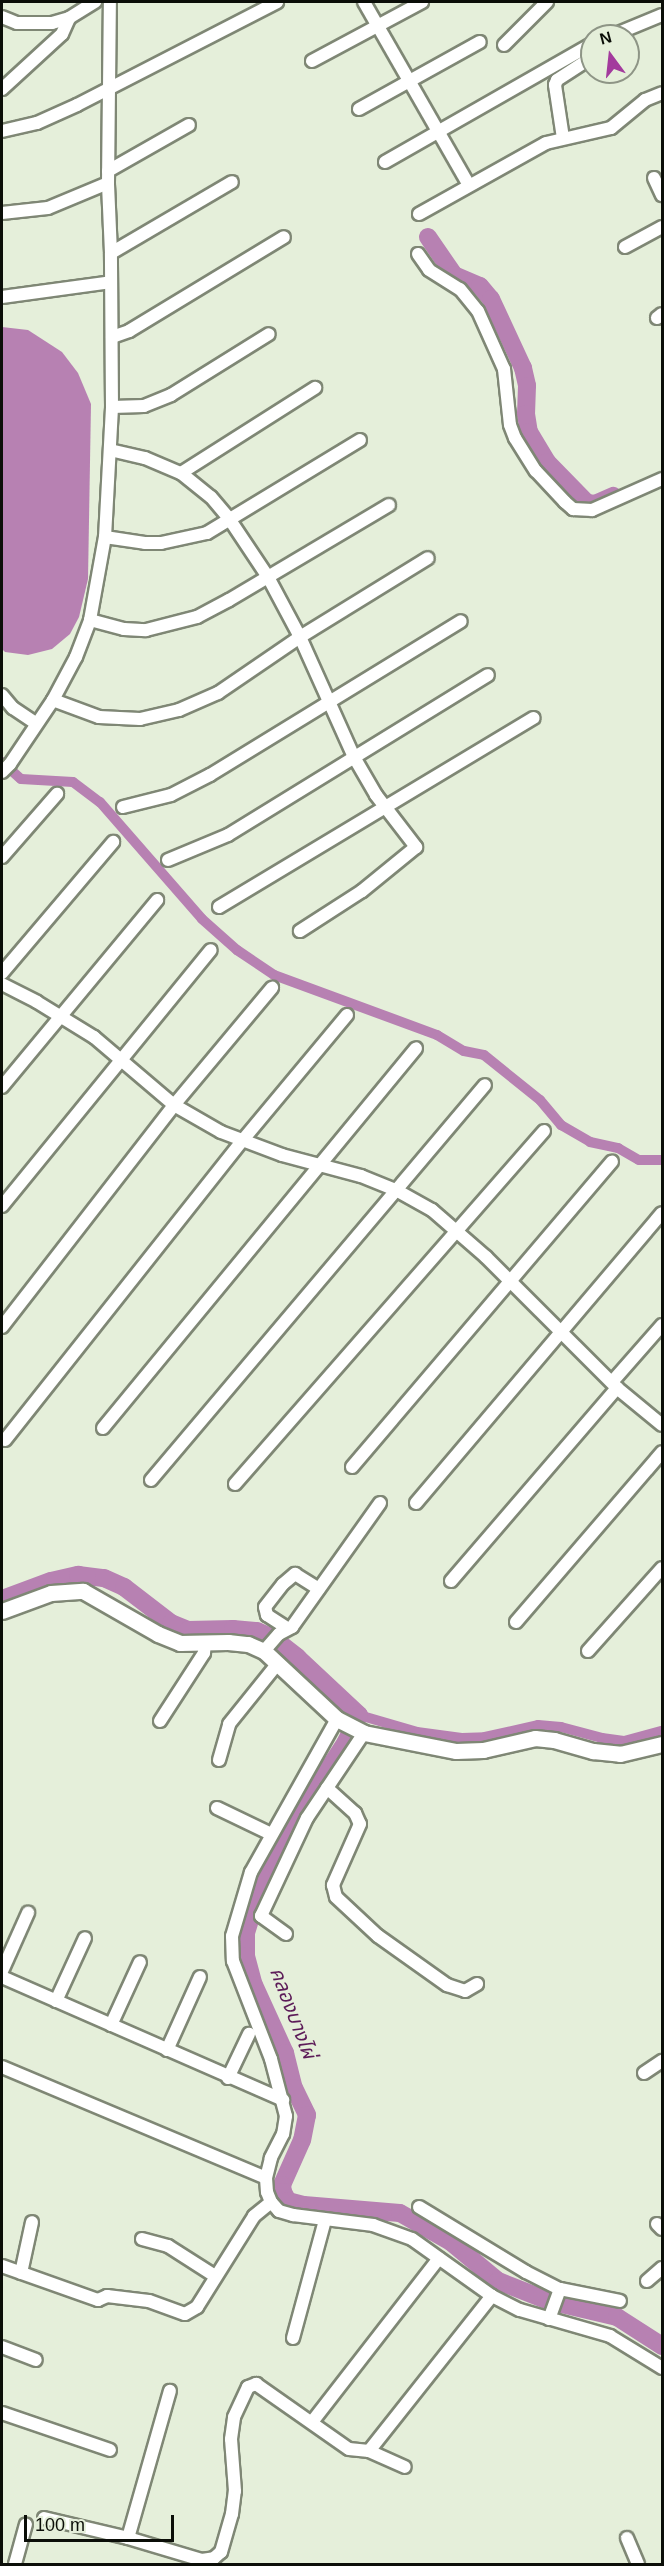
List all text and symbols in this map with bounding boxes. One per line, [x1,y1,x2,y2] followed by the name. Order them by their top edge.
[580,24,640,84] north arrow
[598,28,614,48] text: N
[265,1964,321,2062] water label: คลองบางไผ่
[27,2503,177,2541] scale bar
[35,2515,85,2535] text: 100 m

